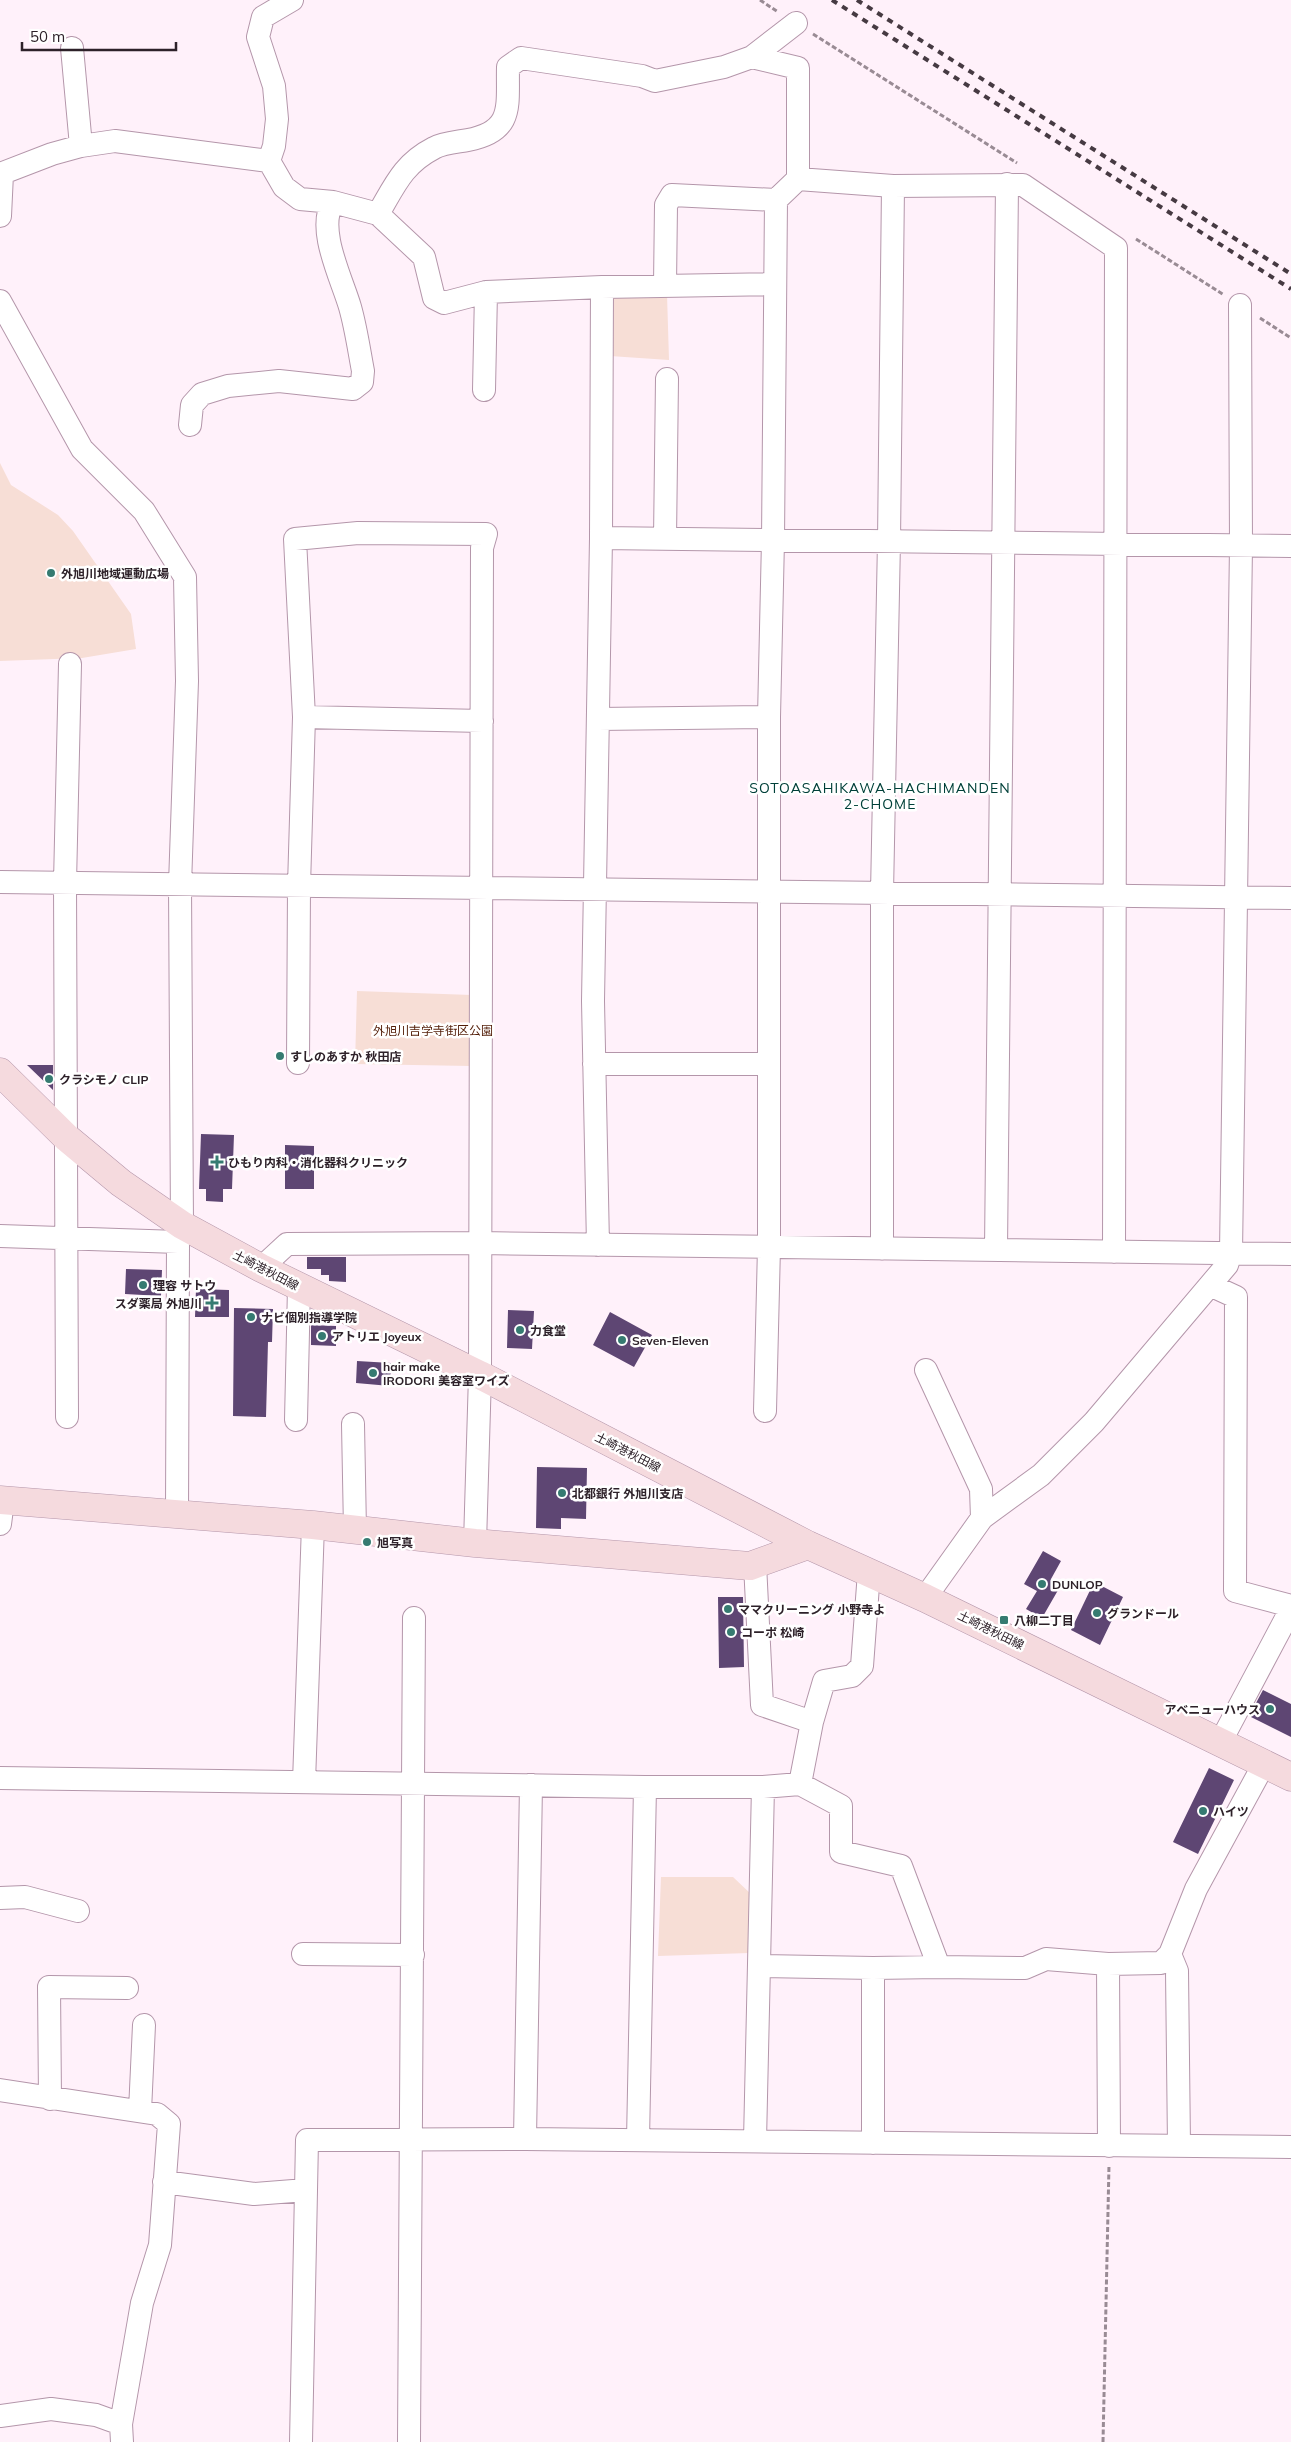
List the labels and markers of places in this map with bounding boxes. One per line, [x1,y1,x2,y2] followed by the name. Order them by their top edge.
[61,566,169,581] place label: 外旭川地域運動広場
[45,567,57,579] marker: 外旭川地域運動広場
[290,1049,401,1064] place label: すしのあすか 秋田店
[274,1050,286,1062] marker: すしのあすか 秋田店
[59,1072,148,1087] place label: クラシモノ CLIP
[43,1073,55,1085] marker: クラシモノ CLIP
[210,1155,224,1169] marker: ひもり内科・消化器科クリニック
[228,1155,408,1170] place label: ひもり内科・消化器科クリニック
[153,1278,216,1293] place label: 理容 サトウ
[137,1279,149,1291] marker: 理容 サトウ
[115,1296,202,1311] place label: スダ薬局 外旭川
[206,1297,218,1309] marker: スダ薬局 外旭川
[261,1310,357,1325] place label: ナビ個別指導学院
[245,1311,257,1323] marker: ナビ個別指導学院
[530,1323,566,1338] place label: 力食堂
[514,1324,526,1336] marker: 力食堂
[332,1329,422,1344] place label: アトリエ Joyeux
[316,1330,328,1342] marker: アトリエ Joyeux
[632,1333,709,1348] place label: Seven-Eleven
[616,1334,628,1346] marker: Seven-Eleven
[383,1359,510,1388] place label: hair make IRODORI 美容室ワイズ
[367,1367,379,1379] marker: hair make IRODORI 美容室ワイズ
[572,1486,683,1501] place label: 北都銀行 外旭川支店
[556,1487,568,1499] marker: 北都銀行 外旭川支店
[377,1535,413,1550] place label: 旭写真
[361,1536,373,1548] marker: 旭写真
[1052,1577,1103,1592] place label: DUNLOP
[1036,1578,1048,1590] marker: DUNLOP
[738,1602,885,1617] place label: ママクリーニング 小野寺よ
[722,1603,734,1615] marker: ママクリーニング 小野寺よ
[1107,1606,1179,1621] place label: グランドール
[1091,1607,1103,1619] marker: グランドール
[1014,1613,1074,1628] place label: 八柳二丁目
[998,1614,1010,1626] marker: 八柳二丁目
[741,1625,804,1640] place label: コーポ 松崎
[725,1626,737,1638] marker: コーポ 松崎
[1164,1702,1260,1717] place label: アベニューハウス
[1264,1703,1276,1715] marker: アベニューハウス
[1213,1804,1249,1819] place label: ハイツ
[1197,1805,1209,1817] marker: ハイツ

